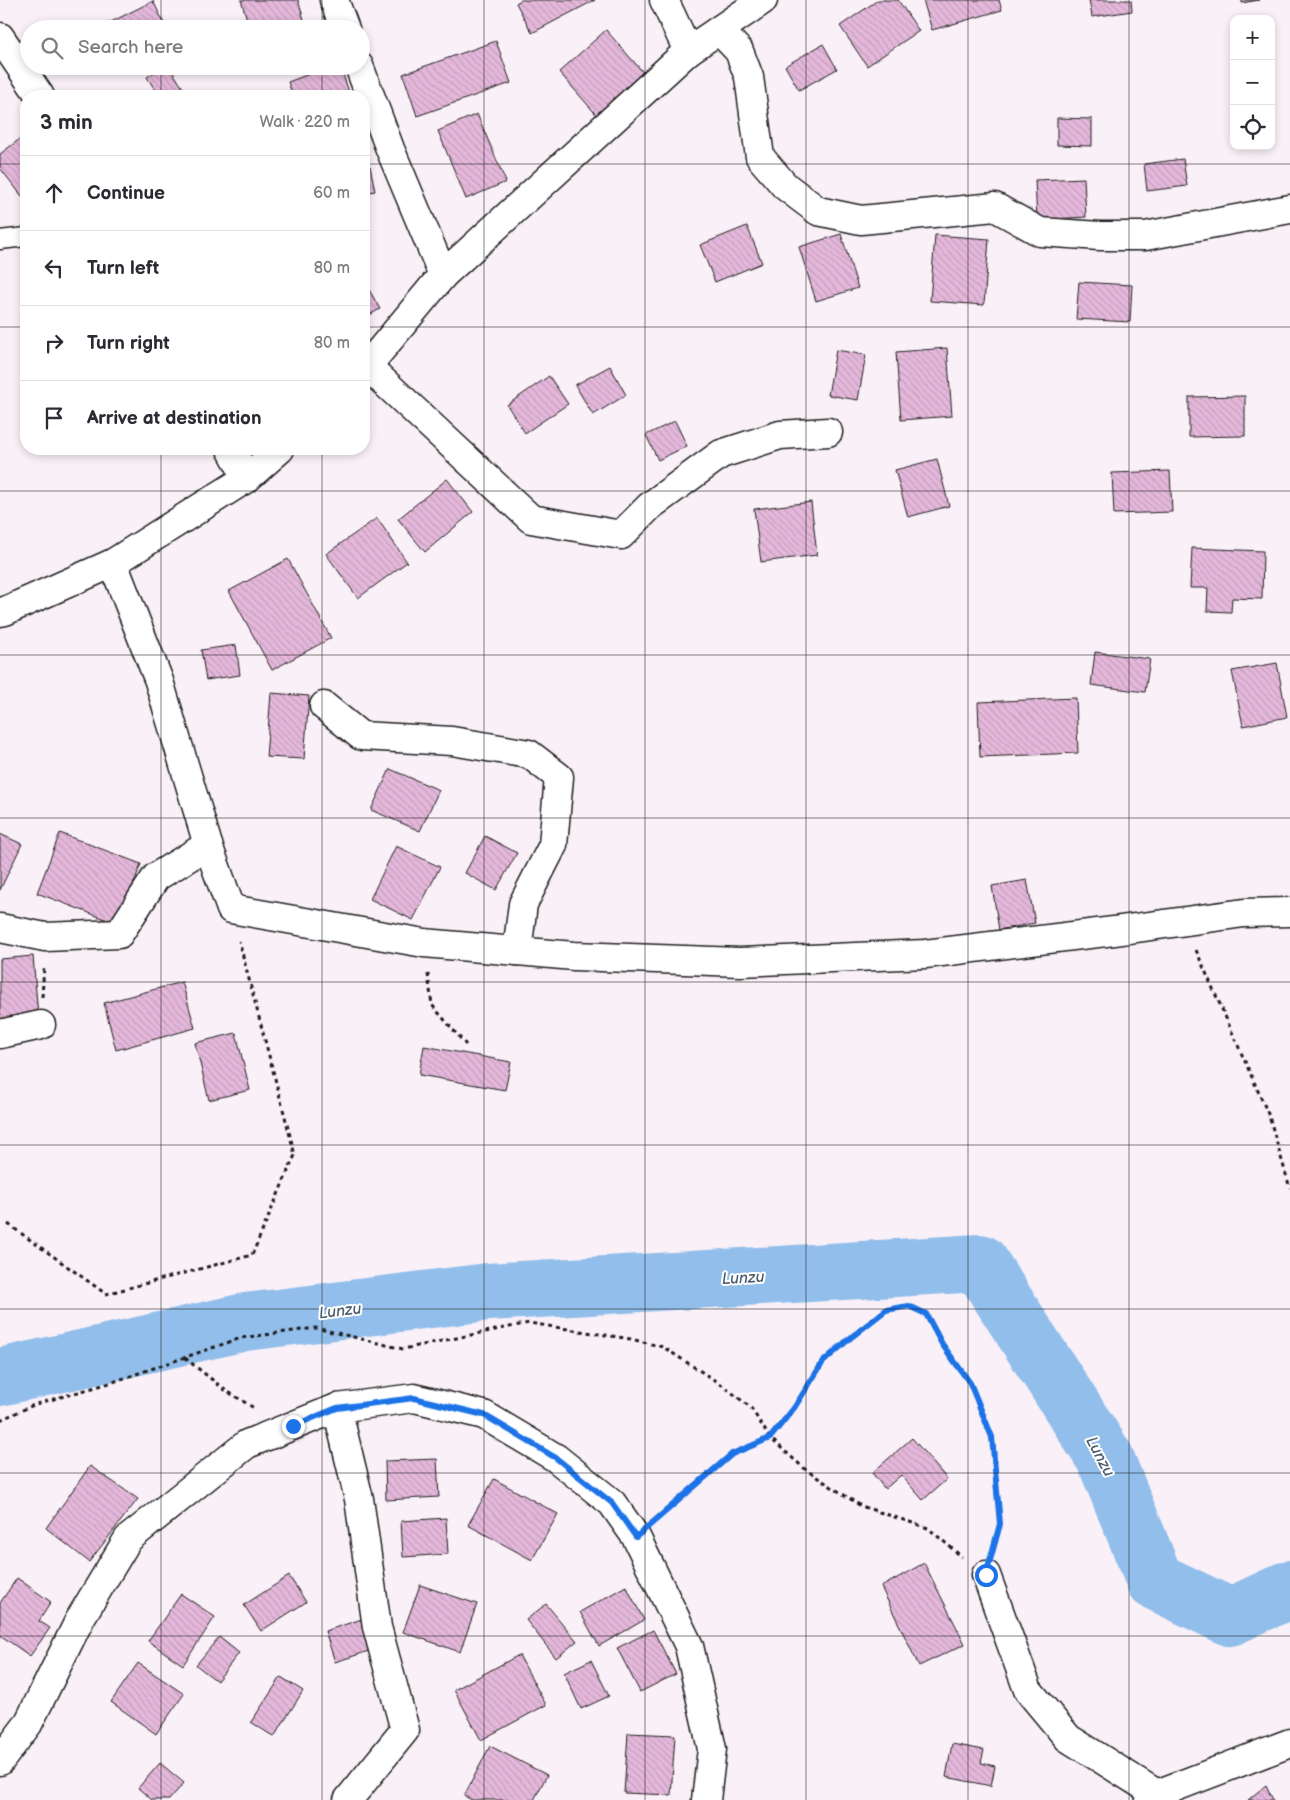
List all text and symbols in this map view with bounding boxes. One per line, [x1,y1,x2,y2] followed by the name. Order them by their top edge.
[1230,15,1275,150] map controls
[1230,15,1275,60] button: +
[20,20,370,75] search box
[38,34,66,62] icon: search
[78,36,183,59] text: Search here
[1230,60,1275,105] button: −
[1230,105,1275,150] button: locate
[40,110,93,135] text: 3 min
[260,113,350,132] text: Walk · 220 m
[40,179,68,207] icon: ahead
[87,182,165,205] text: Continue
[313,184,350,203] text: 60 m
[40,254,68,282] icon: left
[87,257,159,280] text: Turn left
[314,259,350,278] text: 80 m
[40,329,68,357] icon: right
[87,332,170,355] text: Turn right
[314,334,350,353] text: 80 m
[40,404,68,432] icon: arrive
[87,407,262,430] text: Arrive at destination
[721,1268,765,1289] water label: Lunzu
[318,1299,363,1324] water label: Lunzu
[282,1415,305,1438] route end
[1081,1433,1118,1480] water label: Lunzu
[975,1564,998,1587] route start

